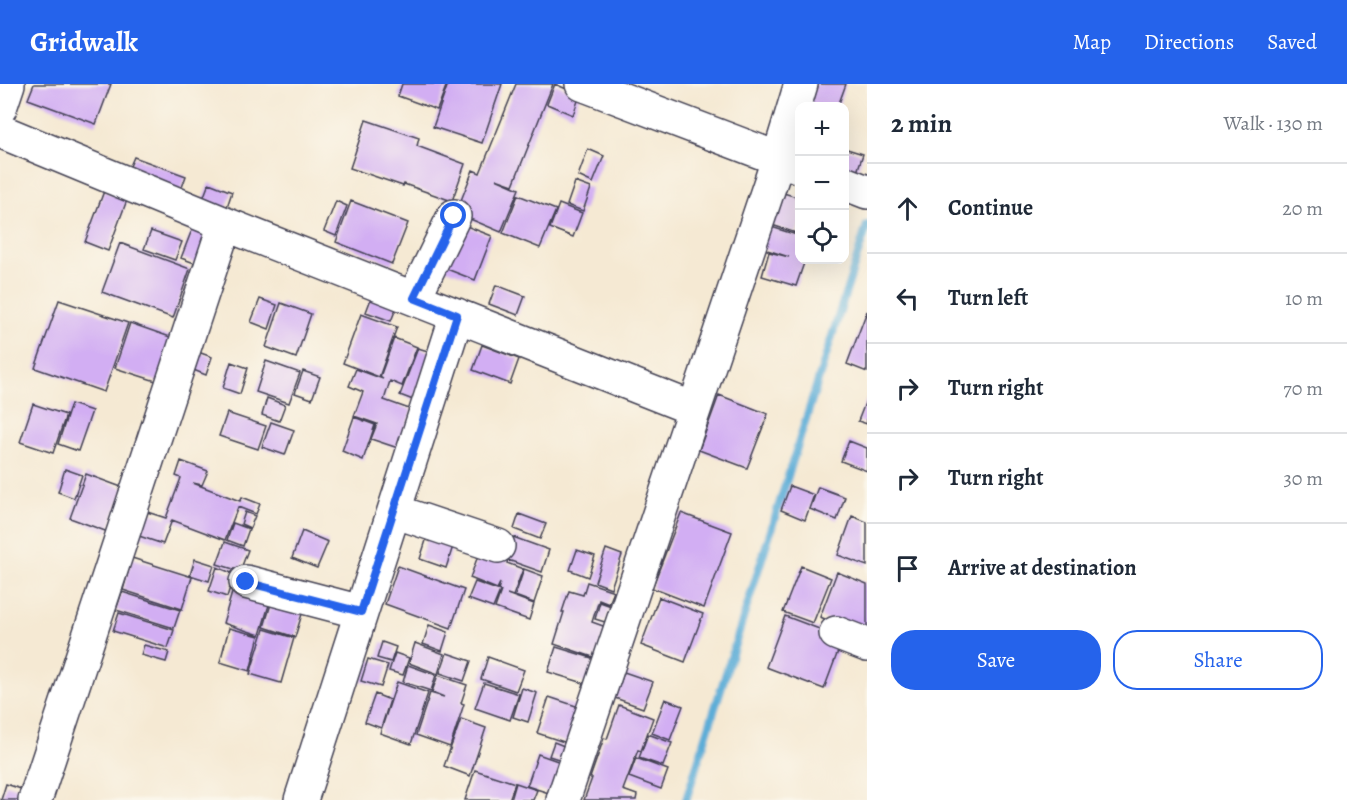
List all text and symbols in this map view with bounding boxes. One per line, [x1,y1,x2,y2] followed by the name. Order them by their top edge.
[30,23,138,61] text: Gridwalk
[1073,28,1111,56] text: Map
[1144,28,1234,56] text: Directions
[1267,28,1317,56] text: Saved
[795,102,849,264] map controls
[795,102,849,156] button: +
[891,106,952,141] text: 2 min
[1224,110,1323,137] text: Walk · 130 m
[795,156,849,210] button: −
[891,192,924,225] icon: ahead
[948,193,1033,223] text: Continue
[1282,195,1323,222] text: 20 m
[440,202,466,228] route start
[795,210,849,264] button: locate
[891,282,924,315] icon: left
[948,283,1028,313] text: Turn left
[1285,285,1323,312] text: 10 m
[891,372,924,405] icon: right
[948,373,1044,403] text: Turn right
[1283,375,1323,402] text: 70 m
[891,462,924,495] icon: right
[948,463,1044,493] text: Turn right
[1283,465,1323,492] text: 30 m
[891,552,924,585] icon: arrive
[948,553,1137,583] text: Arrive at destination
[232,568,258,594] route end
[891,630,1101,690] button: Save
[1113,630,1323,690] button: Share

